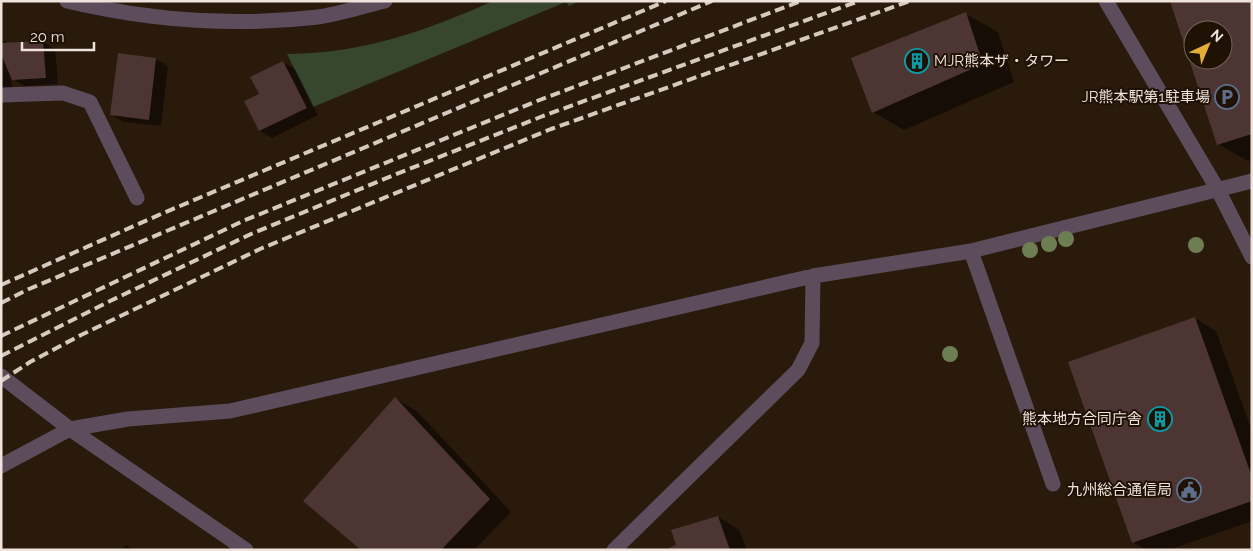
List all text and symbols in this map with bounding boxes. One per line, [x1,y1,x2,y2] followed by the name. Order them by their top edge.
[22,20,95,52] scale bar
[1183,20,1233,70] north arrow
[1208,26,1226,45] text: N
[30,28,65,46] text: 20 m
[904,48,930,74] building icon: MJR熊本ザ・タワー
[934,52,1069,70] place label: MJR熊本ザ・タワー
[1214,84,1240,110] parking icon: JR熊本駅第1駐車場
[1082,88,1210,106] place label: JR熊本駅第1駐車場
[1147,406,1173,432] building icon: 熊本地方合同庁舎
[1022,410,1142,428] place label: 熊本地方合同庁舎
[1176,477,1202,503] public building icon: 九州総合通信局
[1067,481,1172,499] place label: 九州総合通信局

